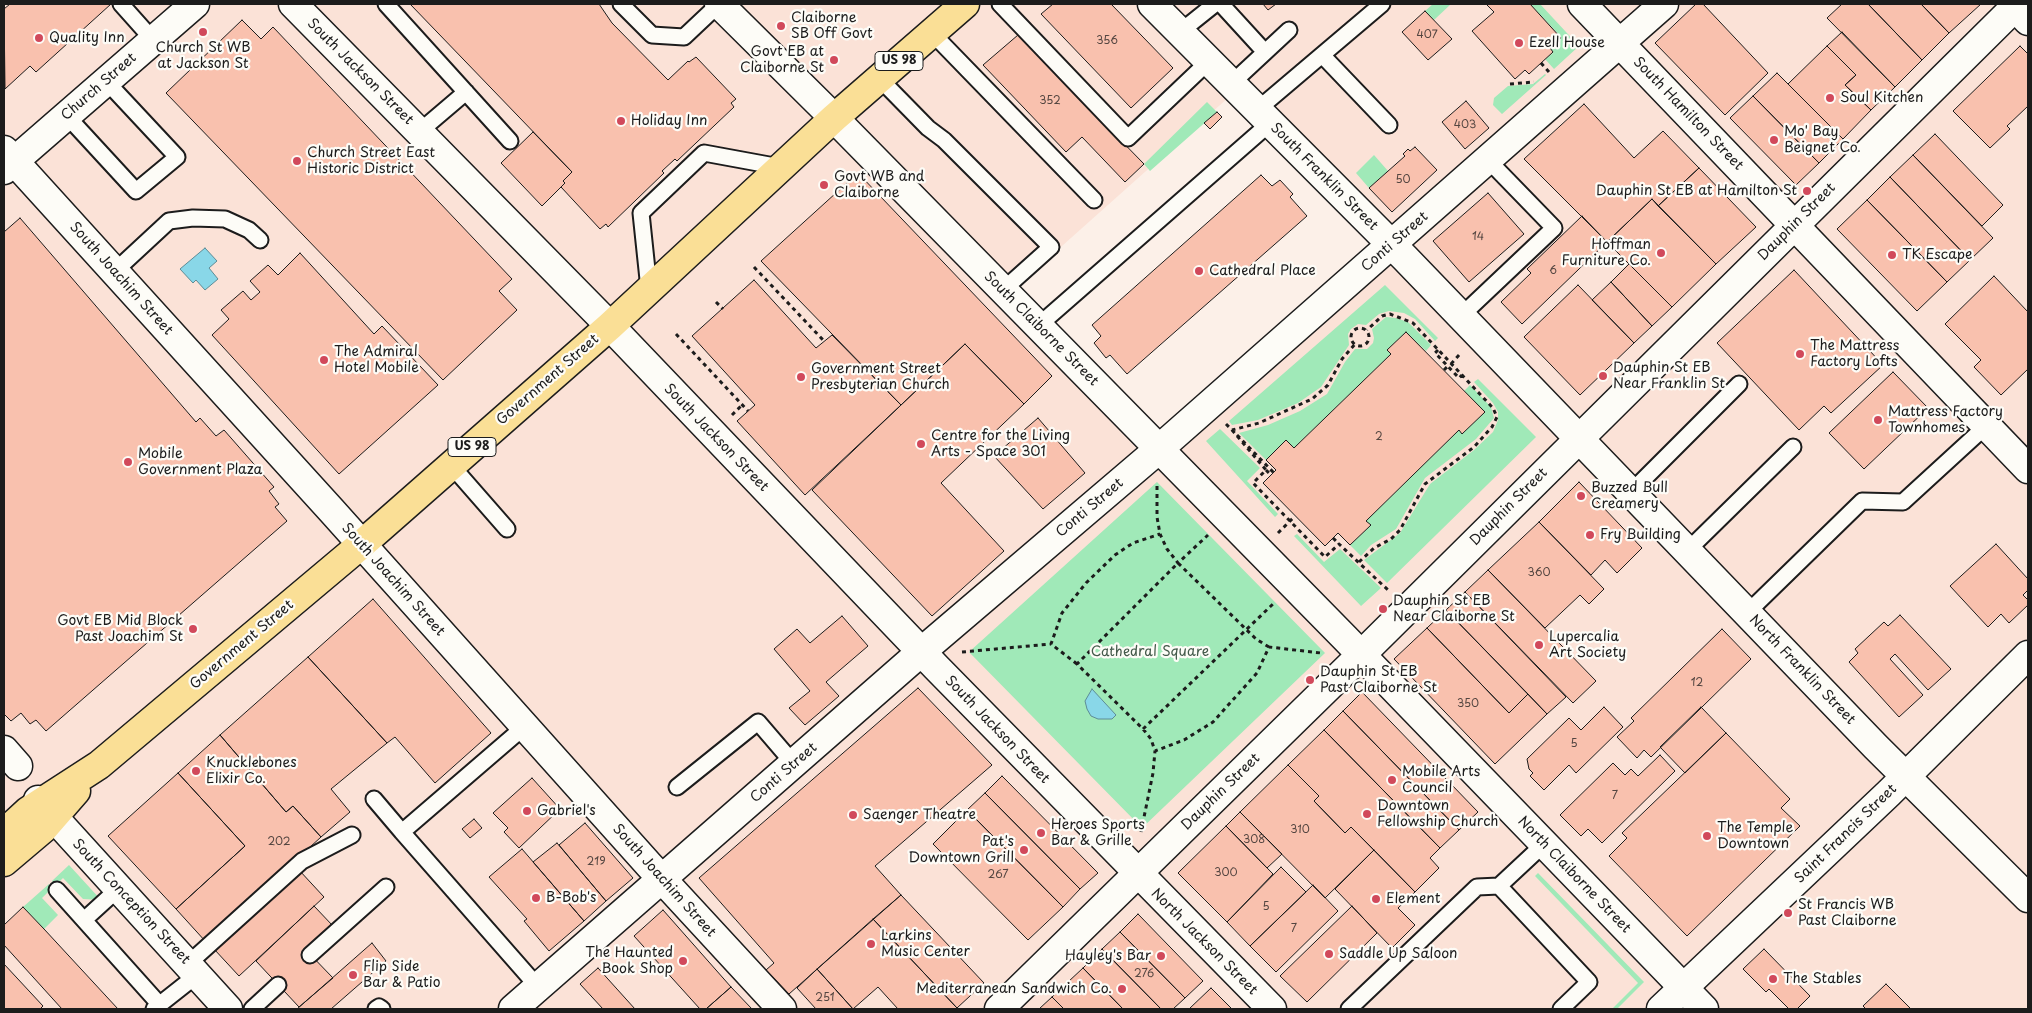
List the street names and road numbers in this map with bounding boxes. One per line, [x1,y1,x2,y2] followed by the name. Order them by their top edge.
[303,15,417,129] street label: South Jackson Street
[58,50,140,124] street label: Church Street
[875,51,923,70] road number: US 98
[1630,54,1746,174] street label: South Hamilton Street
[1267,120,1381,234] street label: South Franklin Street
[1755,180,1839,264] street label: Dauphin Street
[1358,209,1432,275] street label: Conti Street
[66,219,176,339] street label: South Joachim Street
[980,268,1102,390] street label: South Claiborne Street
[493,331,603,429] street label: Government Street
[660,381,772,495] street label: South Jackson Street
[448,438,496,457] road number: US 98
[1467,465,1551,549] street label: Dauphin Street
[1053,475,1127,541] street label: Conti Street
[338,520,448,640] street label: South Joachim Street
[187,597,297,693] street label: Government Street
[1745,612,1859,728] street label: North Franklin Street
[941,673,1053,787] street label: South Jackson Street
[747,740,821,806] street label: Conti Street
[1178,750,1264,834] street label: Dauphin Street
[1792,781,1900,887] street label: Saint Francis Street
[1514,813,1634,937] street label: North Claiborne Street
[609,821,719,941] street label: South Joachim Street
[69,836,193,968] street label: South Conception Street
[1147,885,1261,999] street label: North Jackson Street

